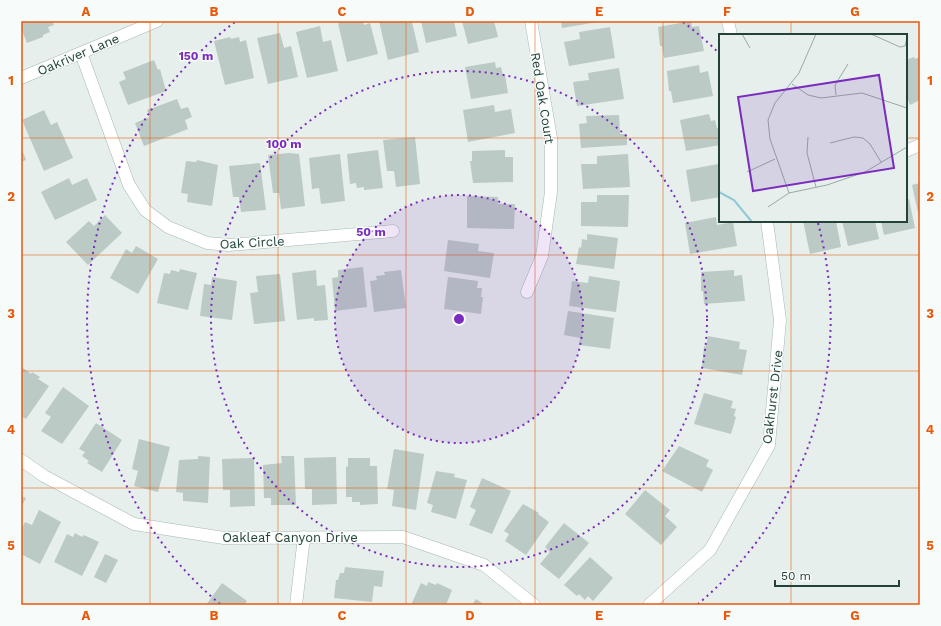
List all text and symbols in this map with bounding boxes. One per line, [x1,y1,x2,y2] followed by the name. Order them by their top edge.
[82,4,91,19] text: A
[210,4,219,19] text: B
[338,4,347,19] text: C
[465,4,475,19] text: D
[595,4,603,19] text: E
[723,4,731,19] text: F
[850,4,860,19] text: G
[35,30,121,78] street label: Oakriver Lane
[719,34,907,222] inset map
[179,49,213,63] text: 150 m
[528,51,557,145] street label: Red Oak Court
[8,73,14,88] text: 1
[927,73,933,88] text: 1
[266,137,302,151] text: 100 m
[7,189,15,204] text: 2
[926,189,934,204] text: 2
[356,225,386,239] text: 50 m
[219,233,285,252] street label: Oak Circle
[7,306,15,321] text: 3
[926,306,934,321] text: 3
[452,312,466,326] centre of rings
[759,349,786,445] street label: Oakhurst Drive
[7,422,16,437] text: 4
[926,422,935,437] text: 4
[222,530,358,545] street label: Oakleaf Canyon Drive
[7,538,15,553] text: 5
[926,538,934,553] text: 5
[775,562,899,588] scale bar
[781,569,811,583] text: 50 m
[82,608,91,623] text: A
[210,608,219,623] text: B
[338,608,347,623] text: C
[465,608,475,623] text: D
[595,608,603,623] text: E
[723,608,731,623] text: F
[850,608,860,623] text: G

